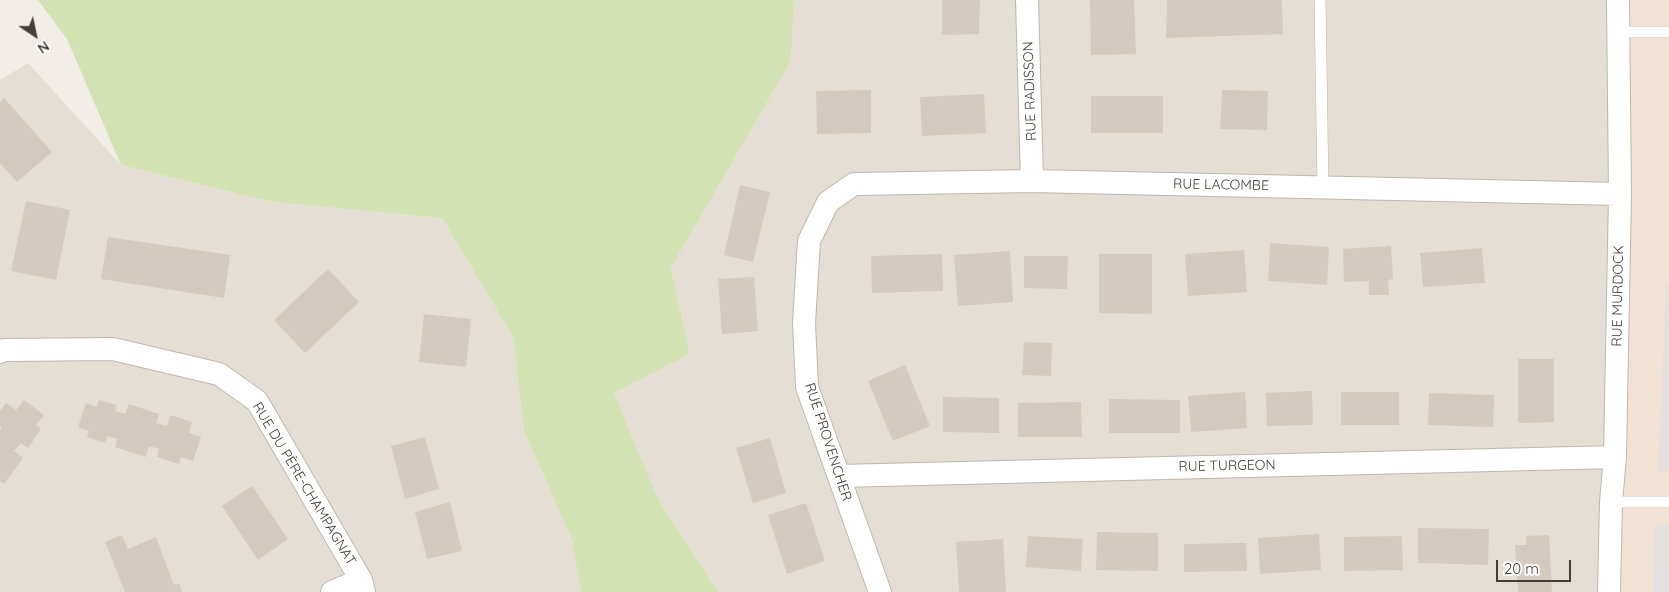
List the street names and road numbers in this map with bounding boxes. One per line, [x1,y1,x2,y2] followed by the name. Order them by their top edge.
[1020,41,1040,141] street label: RUE RADISSON
[1173,176,1269,194] street label: RUE LACOMBE
[1609,245,1627,347] street label: RUE MURDOCK
[801,381,855,503] street label: RUE PROVENCHER
[249,399,359,569] street label: RUE DU PÈRE-CHAMPAGNAT
[1178,457,1276,475] street label: RUE TURGEON

